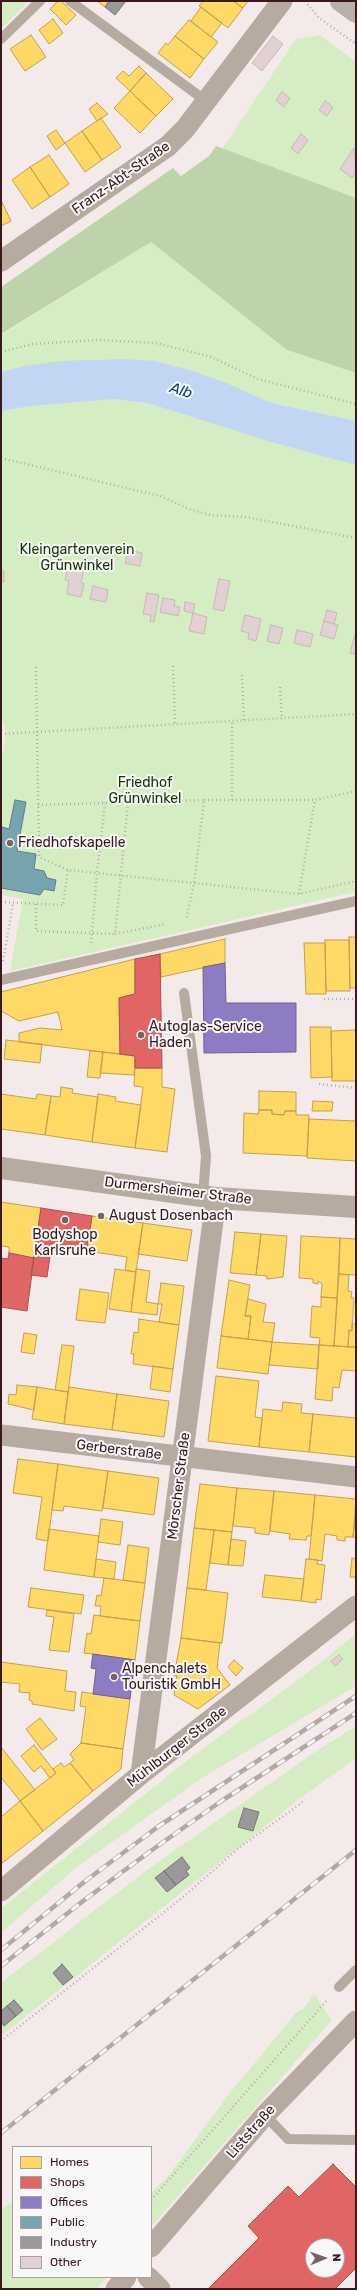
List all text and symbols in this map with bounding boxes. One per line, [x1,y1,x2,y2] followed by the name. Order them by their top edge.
[69,138,173,218] street label: Franz-Abt-Straße
[168,379,194,403] water label: Alb
[20,542,134,574] park label: Kleingartenverein Grünwinkel
[109,775,181,808] park label: Friedhof Grünwinkel
[18,835,125,851] place label: Friedhofskapelle
[5,838,15,848] marker: Friedhofskapelle
[149,1019,262,1052] place label: Autoglas-Service Haden
[136,1030,146,1040] marker: Autoglas-Service Haden
[103,1174,253,1208] street label: Durmersheimer Straße
[109,1208,233,1224] place label: August Dosenbach
[96,1211,106,1221] marker: August Dosenbach
[60,1215,70,1225] marker: Bodyshop Karlsruhe
[32,1227,98,1260] place label: Bodyshop Karlsruhe
[164,1432,194,1540] street label: Mörscher Straße
[75,1436,163,1464] street label: Gerberstraße
[122,1661,221,1694] place label: Alpenchalets Touristik GmbH
[109,1672,119,1682] marker: Alpenchalets Touristik GmbH
[124,1703,230,1791] street label: Mühlburger Straße
[223,2102,279,2162] street label: Liststraße
[12,2146,152,2278] legend
[50,2155,89,2169] text: Homes
[50,2175,85,2189] text: Shops
[50,2195,88,2209] text: Offices
[50,2215,85,2229] text: Public
[50,2235,97,2249] text: Industry
[305,2238,345,2278] north arrow
[330,2253,343,2262] text: N
[50,2255,81,2269] text: Other

